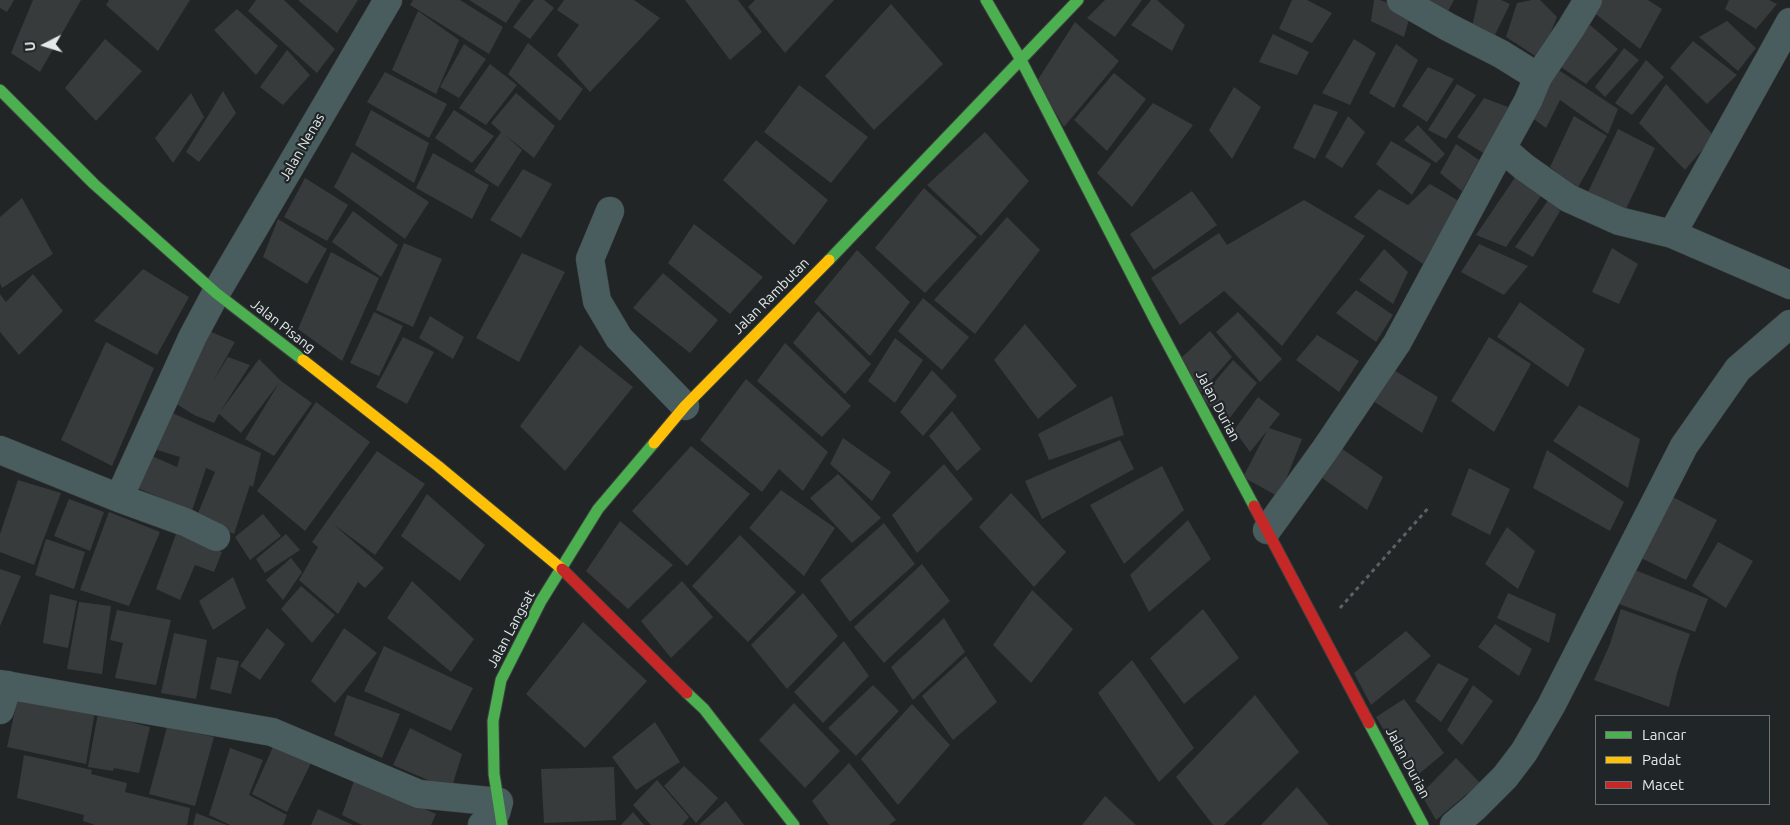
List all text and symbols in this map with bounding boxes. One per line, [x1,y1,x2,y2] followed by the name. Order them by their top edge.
[20,20,70,70] north arrow
[22,41,38,52] text: U
[276,110,328,184] street label: Jalan Nenas
[729,254,813,338] street label: Jalan Rambutan
[247,296,319,356] street label: Jalan Pisang
[1192,368,1244,444] street label: Jalan Durian
[484,587,538,671] street label: Jalan Langsat
[1595,715,1770,805] legend
[1382,725,1434,801] street label: Jalan Durian
[1642,726,1686,743] text: Lancar
[1642,751,1681,768] text: Padat
[1642,776,1684,793] text: Macet

